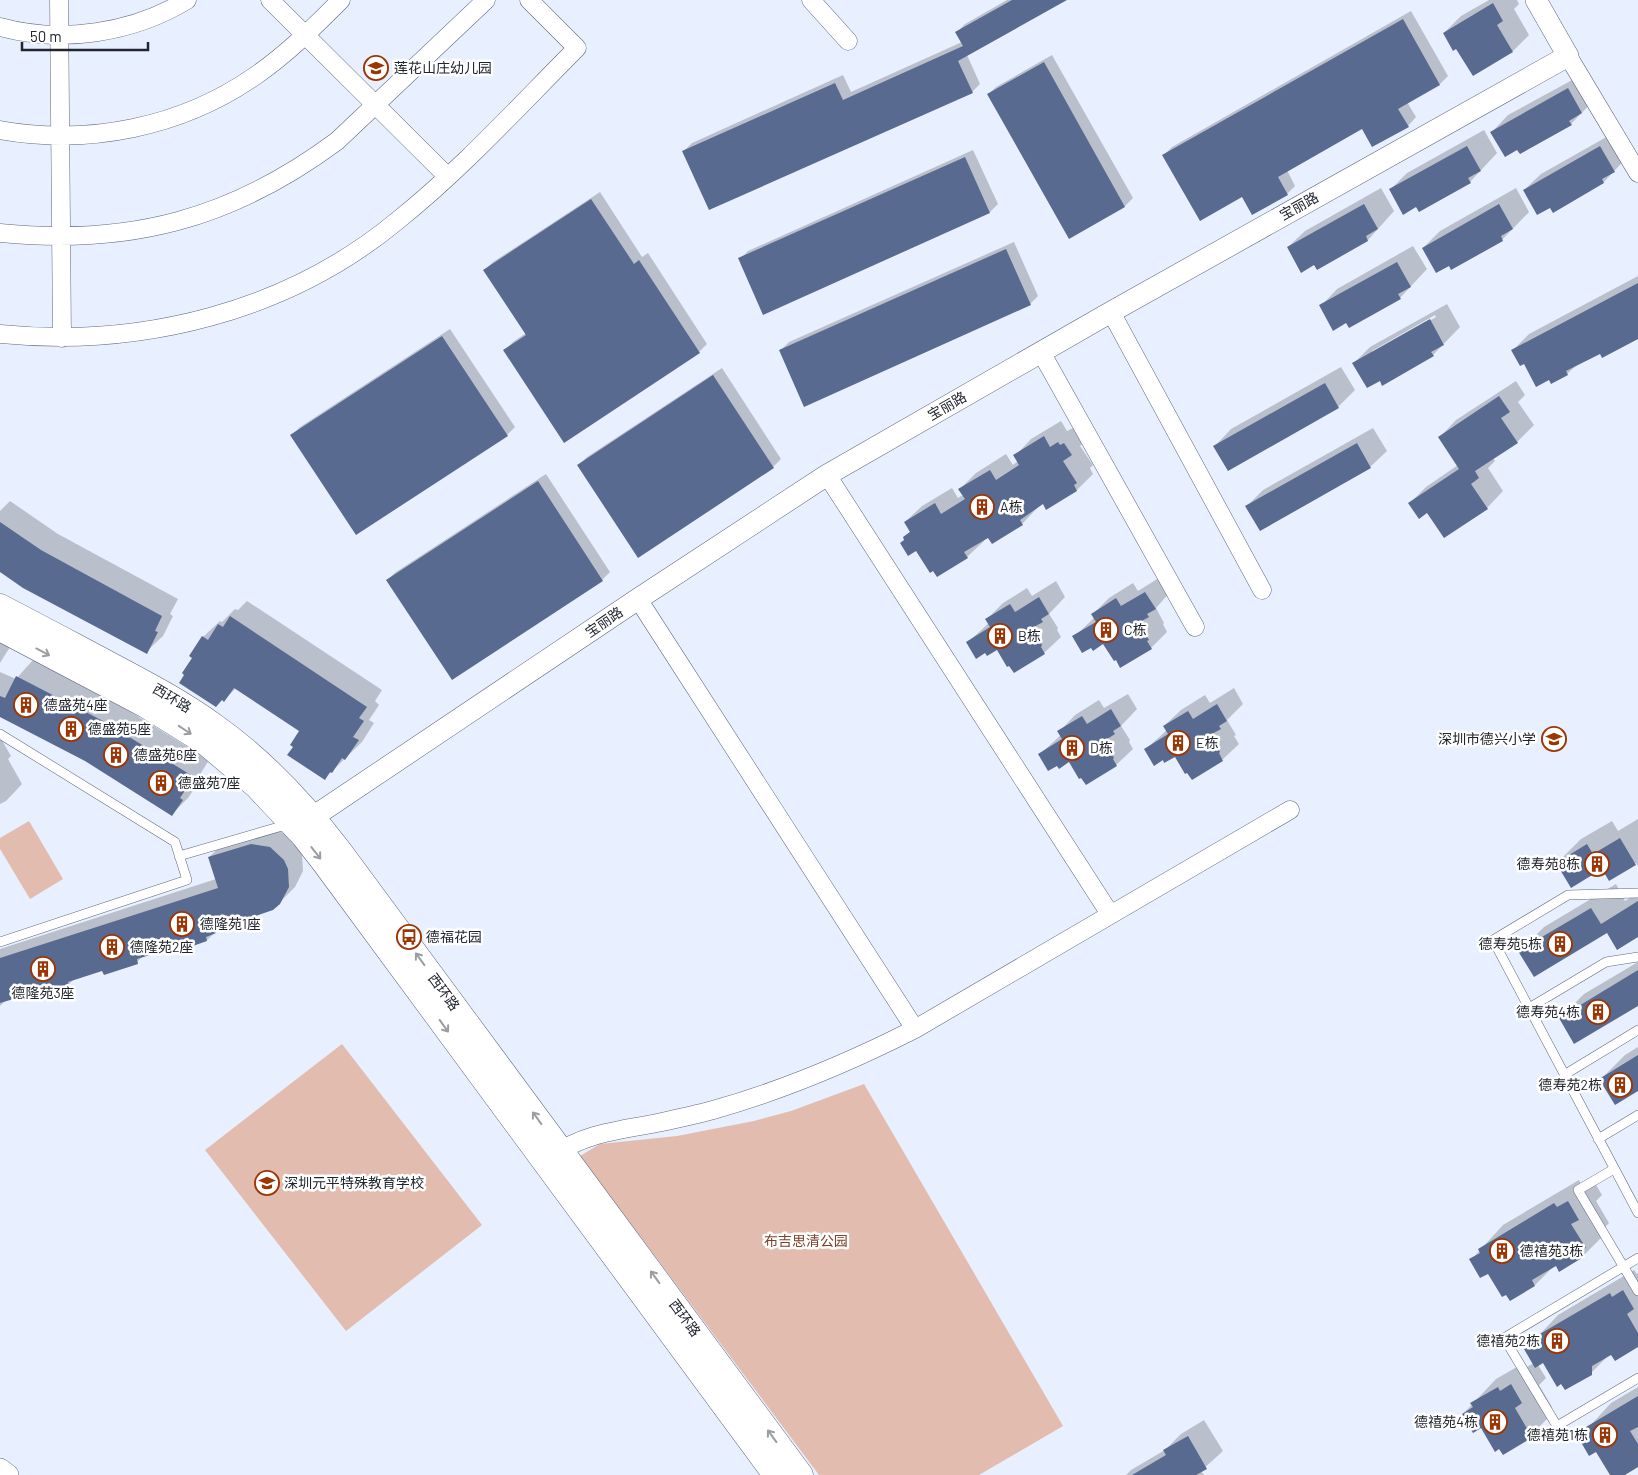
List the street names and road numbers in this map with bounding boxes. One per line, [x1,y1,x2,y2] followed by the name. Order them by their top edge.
[1276,188,1321,223] street label: 宝丽路
[924,388,969,423] street label: 宝丽路
[582,603,626,640] street label: 宝丽路
[150,679,195,716] street label: 西环路
[425,970,464,1014] street label: 西环路
[666,1296,705,1340] street label: 西环路

